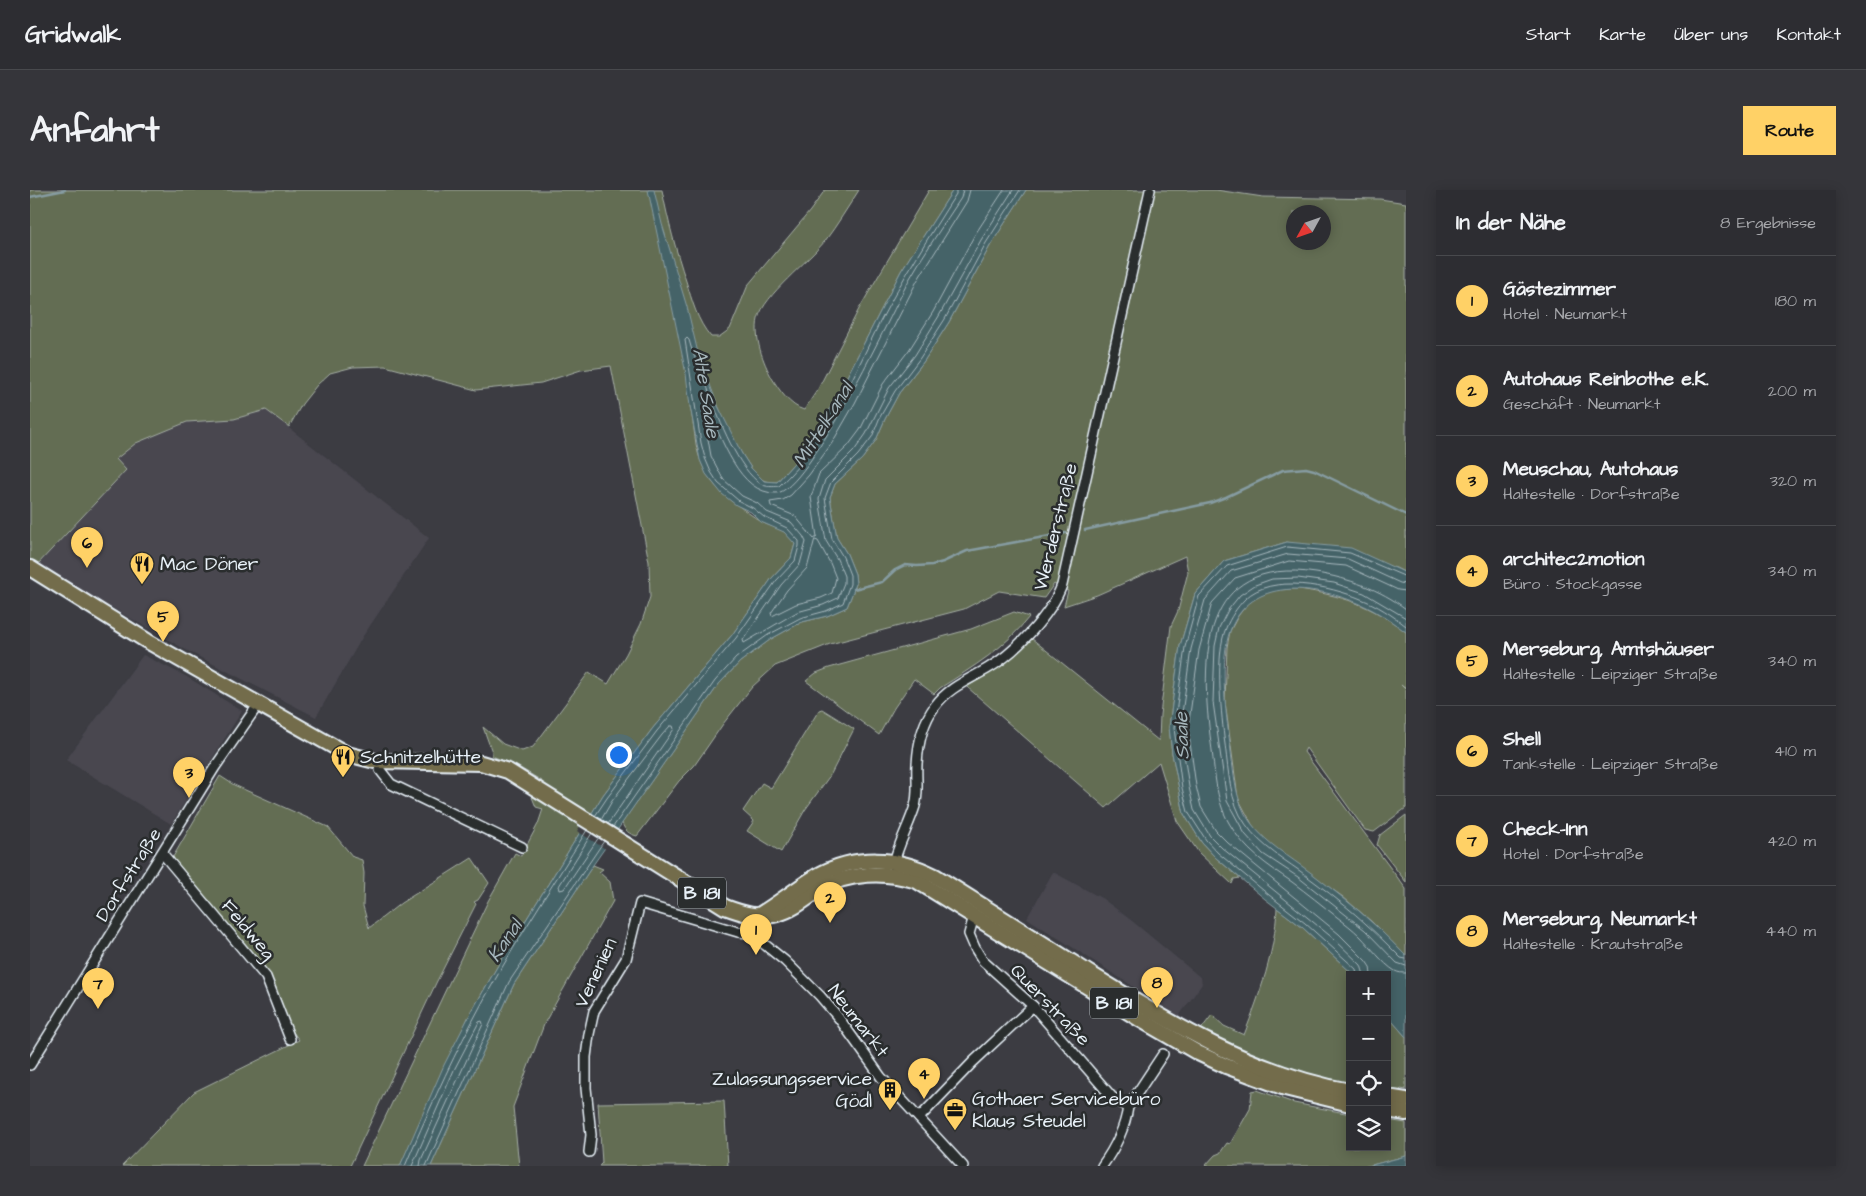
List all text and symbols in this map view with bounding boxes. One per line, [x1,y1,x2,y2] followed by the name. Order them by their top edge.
[25,18,121,52] text: Gridwalk
[1526,22,1571,47] text: Start
[1599,22,1646,47] text: Karte
[1674,22,1748,47] text: Über uns
[1776,22,1841,47] text: Kontakt
[30,106,159,155] text: Anfahrt
[1743,106,1836,155] button: Route
[1286,205,1331,250] north arrow
[1456,208,1566,237] text: In der Nähe
[1720,212,1816,234] text: 8 Ergebnisse
[1503,276,1616,303] text: Gästezimmer
[1471,290,1473,312] text: 1
[1775,290,1816,312] text: 180 m
[1503,303,1627,325] text: Hotel · Neumarkt
[685,346,727,441] water label: Alte Saale
[1503,366,1709,393] text: Autohaus Reinbothe e.K.
[786,375,862,473] water label: Mittelkanal
[1467,380,1477,402] text: 2
[1768,380,1816,402] text: 200 m
[1503,393,1661,415] text: Geschäft · Neumarkt
[1503,456,1678,483] text: Meuschau, Autohaus
[1027,461,1085,593] street label: Werderstraße
[1468,470,1476,492] text: 3
[1770,470,1816,492] text: 320 m
[1503,483,1680,505] text: Haltestelle · Dorfstraße
[71,527,103,568] pin: 6
[1503,546,1645,573] text: architec2motion
[129,551,155,585] restaurant icon: Mac Döner
[160,551,259,578] place label: Mac Döner
[1467,560,1477,582] text: 4
[1768,560,1816,582] text: 340 m
[1503,573,1642,595] text: Büro · Stockgasse
[147,601,179,642] pin: 5
[1503,636,1714,663] text: Merseburg, Amtshäuser
[1466,650,1478,672] text: 5
[1768,650,1816,672] text: 340 m
[1503,663,1718,685] text: Haltestelle · Leipziger Straße
[1167,711,1197,760] water label: Saale
[1503,726,1541,753] text: Shell
[1467,740,1477,762] text: 6
[1774,740,1816,762] text: 410 m
[606,742,632,768] your location
[330,744,356,778] restaurant icon: Schnitzelhütte
[360,744,481,771] place label: Schnitzelhütte
[1503,753,1718,775] text: Tankstelle · Leipziger Straße
[173,757,205,798] pin: 3
[1503,816,1588,843] text: Check-Inn
[89,823,169,927] street label: Dorfstraße
[1467,830,1477,852] text: 7
[1767,830,1816,852] text: 420 m
[1503,843,1644,865] text: Hotel · Dorfstraße
[678,878,726,908] road number: B 181
[814,882,846,923] pin: 2
[214,894,281,967] street label: Feldweg
[1503,906,1697,933] text: Merseburg, Neumarkt
[481,912,531,968] water label: Kanal
[740,914,772,955] pin: 1
[1467,920,1477,942] text: 8
[1765,920,1816,942] text: 440 m
[1503,933,1683,955] text: Haltestelle · Krautstraße
[568,934,624,1012] street label: Venenien
[1004,958,1096,1052] street label: Querstraße
[1141,967,1173,1008] pin: 8
[82,968,114,1009] pin: 7
[1346,971,1391,1151] map controls
[1346,971,1391,1016] button: +
[821,979,895,1063] street label: Neumarkt
[1090,988,1138,1018] road number: B 181
[1346,1016,1391,1061] button: −
[908,1058,940,1099] pin: 4
[1346,1061,1391,1106] button: locate
[712,1066,872,1115] place label: Zulassungsservice Gödl
[877,1077,903,1111] building icon: Zulassungsservice Gödl
[972,1086,1161,1135] place label: Gothaer Servicebüro Klaus Steudel
[942,1097,968,1131] office icon: Gothaer Servicebüro Klaus Steudel
[1346,1106,1391,1151] button: layers

